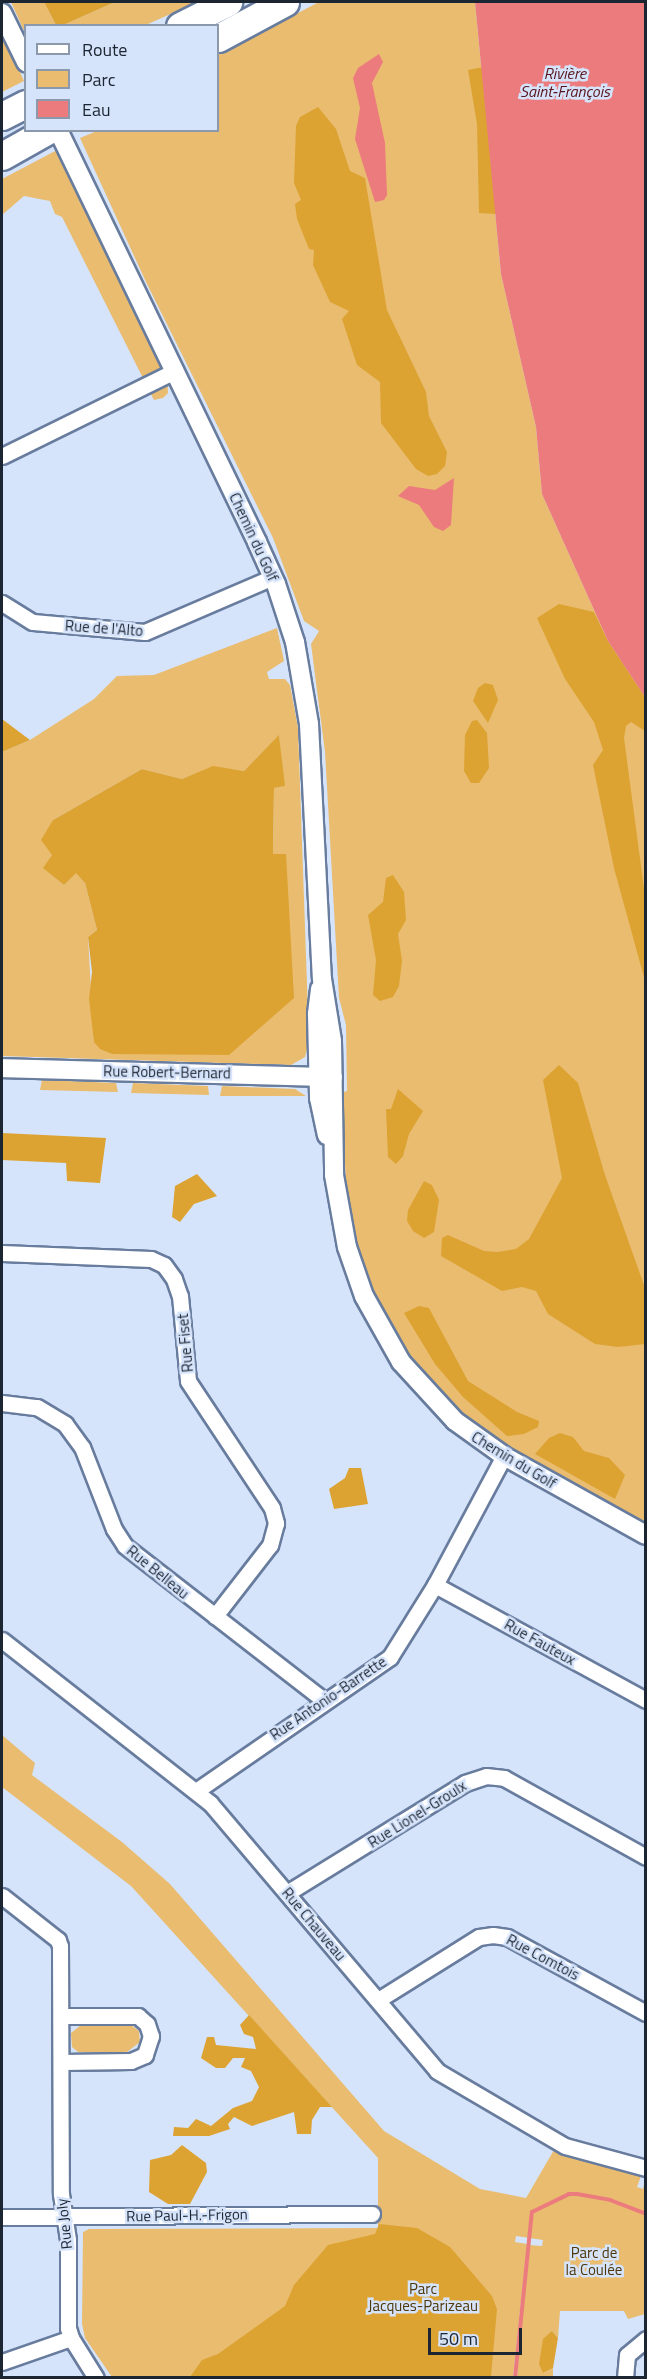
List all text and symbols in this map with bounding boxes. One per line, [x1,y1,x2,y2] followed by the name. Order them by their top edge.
[24,24,219,132] legend
[82,36,127,63] text: Route
[520,63,610,101] water label: Rivière Saint-François
[82,66,116,93] text: Parc
[82,96,111,123] text: Eau
[226,490,282,584] street label: Chemin du Golf
[64,616,144,640] street label: Rue de l'Alto
[103,1062,231,1082] street label: Rue Robert-Bernard
[173,1313,197,1373] street label: Rue Fiset
[468,1428,560,1492] street label: Chemin du Golf
[123,1541,193,1603] street label: Rue Belleau
[501,1615,579,1669] street label: Rue Fauteux
[266,1652,390,1744] street label: Rue Antonio-Barrette
[365,1777,469,1851] street label: Rue Lionel-Groulx
[278,1884,350,1964] street label: Rue Chauveau
[503,1930,583,1984] street label: Rue Comtois
[52,2198,76,2250] street label: Rue Joly
[126,2205,248,2225] street label: Rue Paul-H.-Frigon
[566,2243,622,2278] park label: Parc de la Coulée
[368,2279,478,2314] park label: Parc Jacques-Parizeau
[431,2316,526,2354] scale bar
[439,2325,478,2352] text: 50 m

